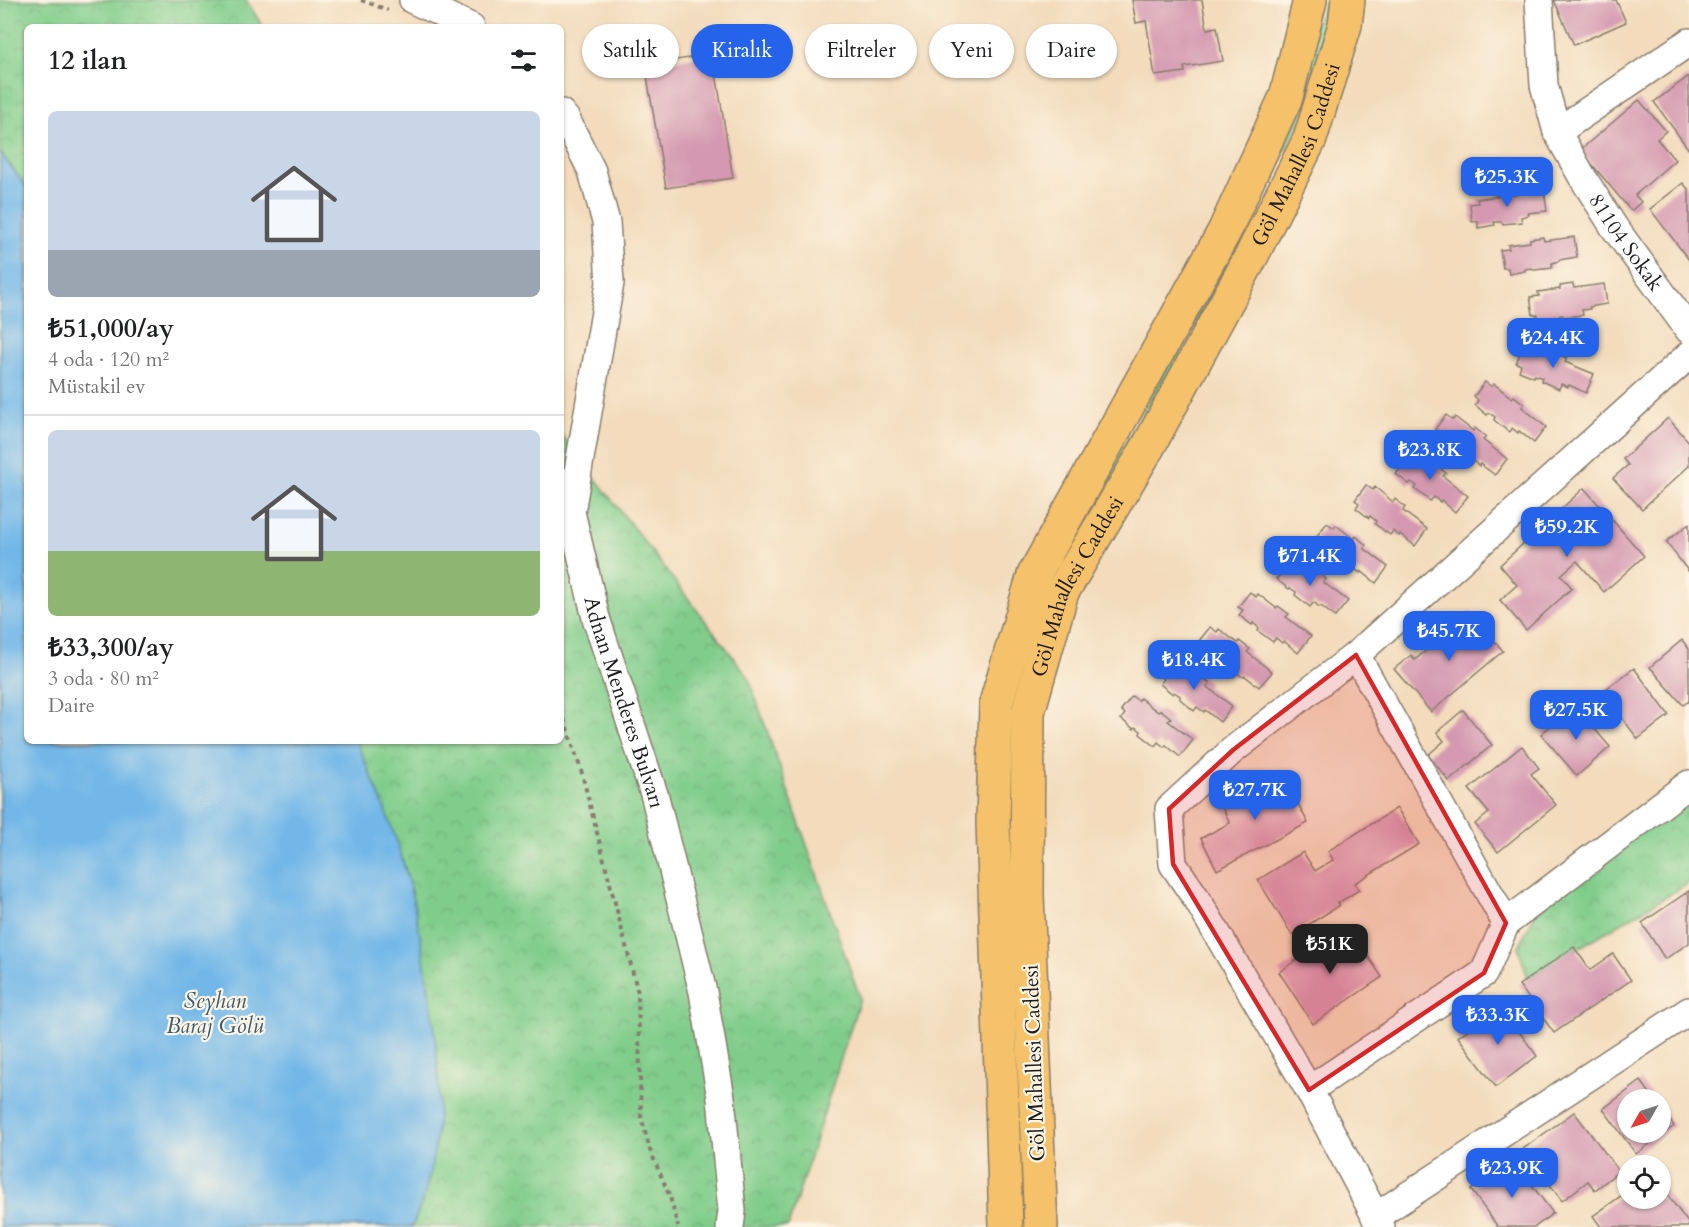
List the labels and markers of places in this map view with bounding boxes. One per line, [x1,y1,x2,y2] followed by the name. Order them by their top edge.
[1458,157,1556,208] pin: ₺25.3K
[1504,318,1602,369] pin: ₺24.4K
[1381,430,1479,481] pin: ₺23.8K
[1518,507,1616,558] pin: ₺59.2K
[1261,536,1359,587] pin: ₺71.4K
[1400,611,1498,662] pin: ₺45.7K
[1145,640,1243,691] pin: ₺18.4K
[1527,690,1625,741] pin: ₺27.5K
[1206,770,1304,821] pin: ₺27.7K
[1294,924,1366,975] pin: ₺51K
[1449,995,1547,1046] pin: ₺33.3K
[1463,1148,1561,1199] pin: ₺23.9K

